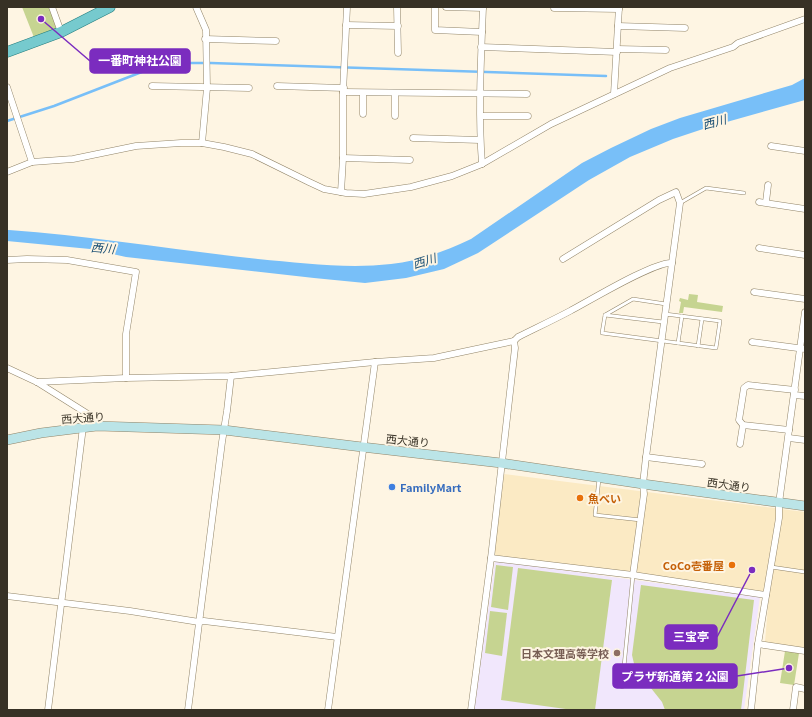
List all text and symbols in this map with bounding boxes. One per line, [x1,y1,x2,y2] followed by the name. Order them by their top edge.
[90,49,190,73] callout: 一番町神社公園
[98,51,182,68] text: 一番町神社公園
[700,109,730,132] water label: 西川
[90,237,118,257] water label: 西川
[410,248,440,272] water label: 西川
[60,407,106,427] street label: 西大通り
[385,430,431,450] street label: 西大通り
[706,473,752,495] street label: 西大通り
[400,479,462,495] place label: FamilyMart
[387,482,397,492] marker: FamilyMart
[588,490,621,506] place label: 魚べい
[575,493,585,503] marker: 魚べい
[663,557,724,573] place label: CoCo壱番屋
[727,560,737,570] marker: CoCo壱番屋
[665,625,717,649] callout: 三宝亭
[673,627,709,644] text: 三宝亭
[521,645,609,661] place label: 日本文理高等学校
[612,648,622,658] marker: 日本文理高等学校
[613,664,737,688] callout: プラザ新通第２公園
[621,667,729,684] text: プラザ新通第２公園

